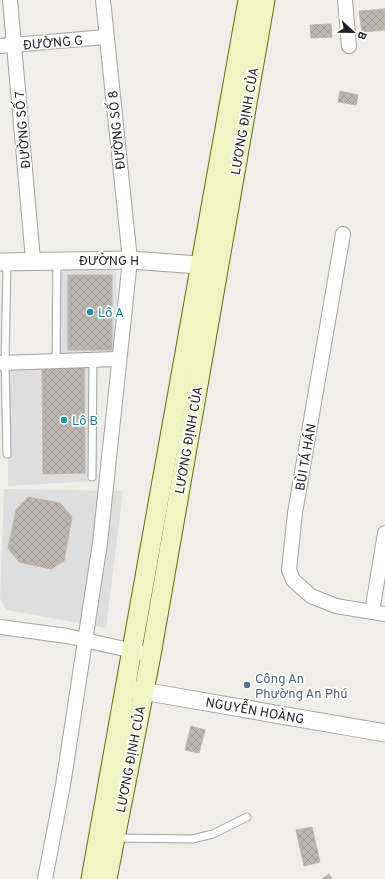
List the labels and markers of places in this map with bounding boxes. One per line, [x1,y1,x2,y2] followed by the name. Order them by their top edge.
[98,306,124,322] place label: Lô A
[85,307,95,317] marker: Lô A
[72,414,98,430] place label: Lô B
[59,415,69,425] marker: Lô B
[255,672,348,703] place label: Công An Phường An Phú
[242,680,252,690] marker: Công An Phường An Phú

